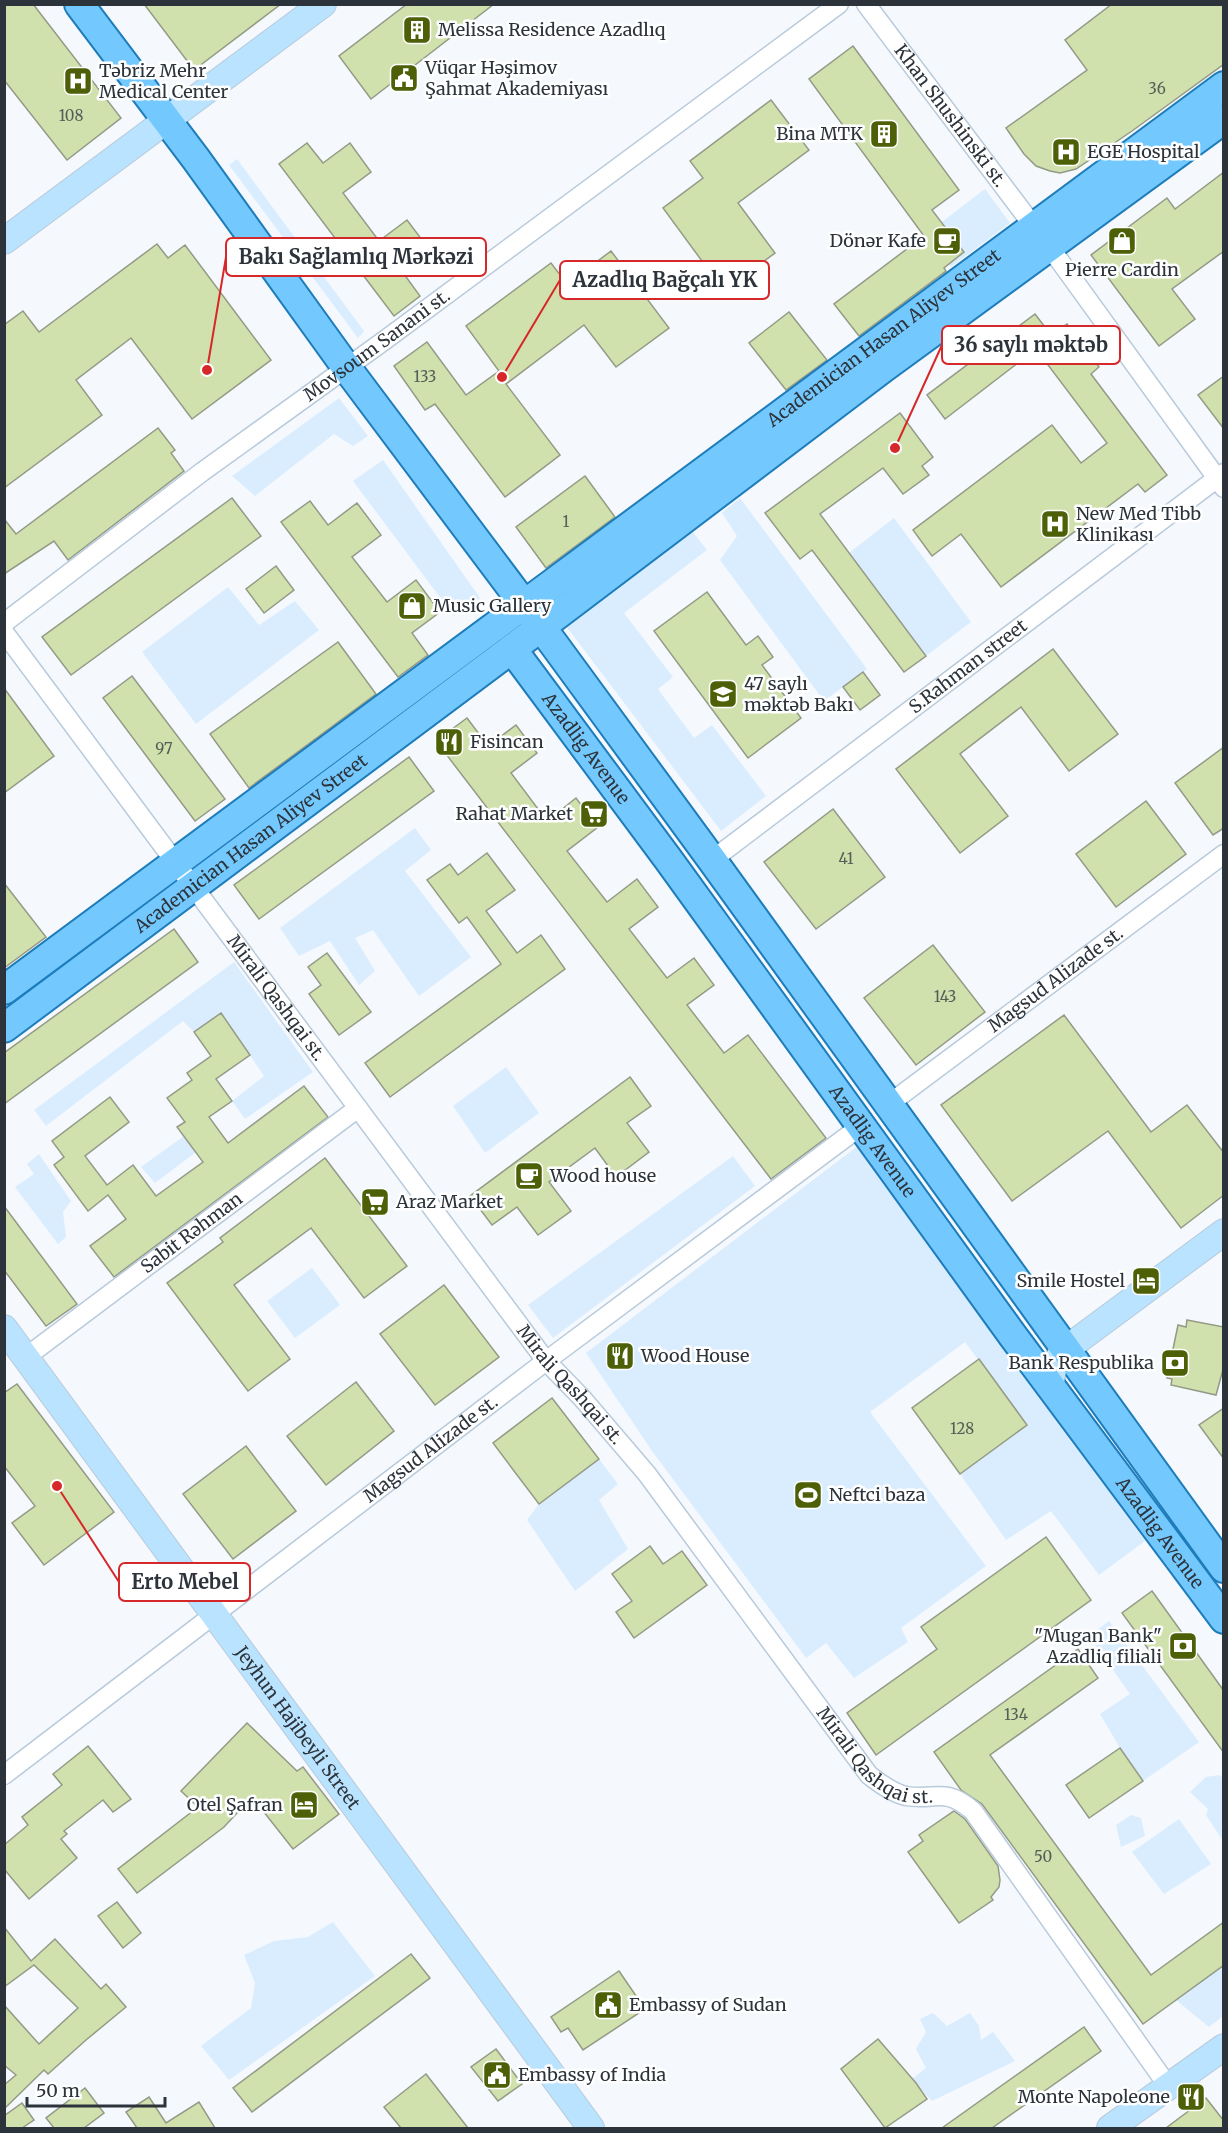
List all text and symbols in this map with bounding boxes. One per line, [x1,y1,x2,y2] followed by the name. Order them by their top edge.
[401,14,433,46] building icon: Melissa Residence Azadlıq
[438,18,666,41] place label: Melissa Residence Azadlıq
[889,39,1012,191] street label: Khan Shushinski st.
[424,56,608,100] place label: Vüqar Həşimov Şahmat Akademiyası
[99,59,228,103] place label: Təbriz Mehr Medical Center
[388,62,420,94] public building icon: Vüqar Həşimov Şahmat Akademiyası
[62,65,94,97] hospital icon: Təbriz Mehr Medical Center
[1148,79,1166,98] house number: 36
[59,106,83,125] house number: 108
[868,118,900,150] building icon: Bina MTK
[776,122,863,145] place label: Bina MTK
[1050,136,1082,168] hospital icon: EGE Hospital
[1087,140,1200,163] place label: EGE Hospital
[931,225,963,257] cafe icon: Dönər Kafe
[1106,225,1138,257] shop icon: Pierre Cardin
[829,229,926,252] place label: Dönər Kafe
[226,238,486,276] callout: Bakı Sağlamlıq Mərkəzi
[238,244,474,269] text: Bakı Sağlamlıq Mərkəzi
[761,244,1005,432] street label: Academician Hasan Aliyev Street
[1065,258,1179,281] place label: Pierre Cardin
[560,261,769,299] callout: Azadlıq Bağçalı YK
[572,267,758,292] text: Azadlıq Bağçalı YK
[299,284,454,406] street label: Movsoum Sanani st.
[942,326,1120,364] callout: 36 saylı məktəb
[954,332,1108,357] text: 36 saylı məktəb
[414,367,436,386] house number: 133
[1076,502,1201,546] place label: New Med Tibb Klinikası
[1039,508,1071,540] hospital icon: New Med Tibb Klinikası
[563,512,570,531] house number: 1
[396,590,428,622] shop icon: Music Gallery
[433,594,552,617] place label: Music Gallery
[904,614,1031,718] street label: S.Rahman street
[744,672,854,716] place label: 47 saylı məktəb Bakı
[707,678,739,710] school or university icon: 47 saylı məktəb Bakı
[537,687,635,809] street label: Azadlig Avenue
[433,726,465,758] restaurant icon: Fisincan
[470,730,544,753] place label: Fisincan
[155,739,173,758] house number: 97
[129,749,372,938] street label: Academician Hasan Aliyev Street
[578,798,610,830] supermarket icon: Rahat Market
[456,802,573,825] place label: Rahat Market
[839,849,854,868] house number: 41
[983,921,1128,1037] street label: Magsud Alizade st.
[222,930,331,1065] street label: Mirali Qashqai st.
[934,987,956,1006] house number: 143
[824,1079,921,1202] street label: Azadlig Avenue
[513,1160,545,1192] cafe icon: Wood house
[549,1164,656,1187] place label: Wood house
[359,1186,391,1218] supermarket icon: Araz Market
[136,1187,247,1278] street label: Sabit Rəhman
[395,1190,503,1213] place label: Araz Market
[1130,1265,1162,1297] hotel icon: Smile Hostel
[1017,1269,1125,1292] place label: Smile Hostel
[512,1320,629,1449] street label: Mirali Qashqai st.
[604,1340,636,1372] restaurant icon: Wood House
[640,1344,749,1367] place label: Wood House
[1159,1347,1191,1379] bank icon: Bank Respublika
[1009,1351,1154,1374] place label: Bank Respublika
[359,1390,502,1507] street label: Magsud Alizade st.
[950,1419,974,1438] house number: 128
[1111,1472,1209,1593] street label: Azadlig Avenue
[792,1479,824,1511] sports icon: Neftci baza
[829,1483,926,1506] place label: Neftci baza
[119,1563,250,1601] callout: Erto Mebel
[131,1569,239,1594] text: Erto Mebel
[1034,1624,1162,1668] place label: "Mugan Bank" Azadliq filiali
[1167,1630,1199,1662] bank icon: "Mugan Bank" Azadliq filiali
[230,1640,365,1814] street label: Jeyhun Hajibeyli Street
[812,1702,934,1808] street label: Mirali Qashqai st.
[1004,1705,1028,1724] house number: 134
[288,1789,320,1821] hotel icon: Otel Şafran
[187,1793,283,1816] place label: Otel Şafran
[1034,1847,1052,1866] house number: 50
[592,1989,624,2021] public building icon: Embassy of Sudan
[629,1993,787,2016] place label: Embassy of Sudan
[481,2059,513,2091] public building icon: Embassy of India
[518,2063,667,2086] place label: Embassy of India
[27,2070,165,2108] scale bar
[36,2079,80,2102] text: 50 m
[1175,2081,1207,2113] restaurant icon: Monte Napoleone
[1018,2085,1170,2108] place label: Monte Napoleone

